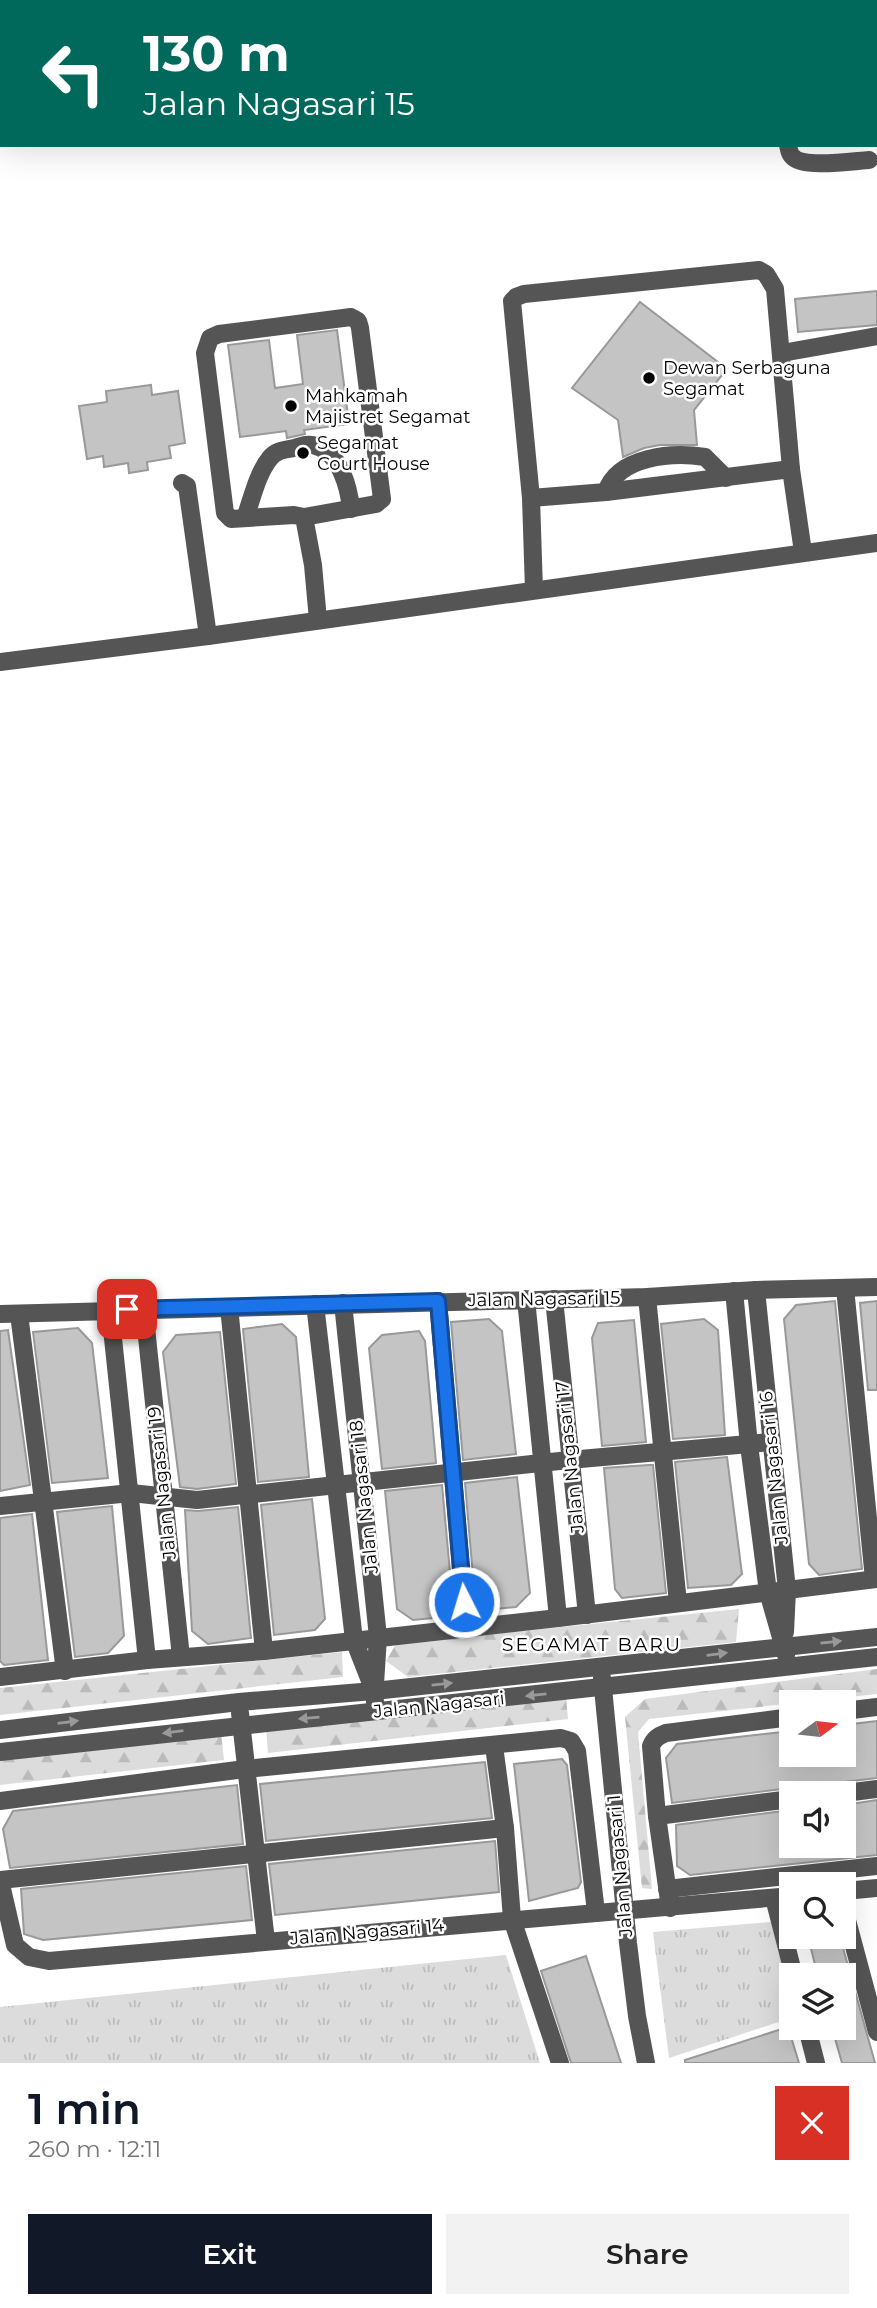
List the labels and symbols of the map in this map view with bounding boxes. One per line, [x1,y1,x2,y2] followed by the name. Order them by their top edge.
[663,357,831,400] place label: Dewan Serbaguna Segamat
[641,370,657,386] marker: Dewan Serbaguna Segamat
[305,385,470,428] place label: Mahkamah Majistret Segamat
[283,398,299,414] marker: Mahkamah Majistret Segamat
[317,432,430,475] place label: Segamat Court House
[295,445,311,461] marker: Segamat Court House
[97,1279,157,1339] pin
[466,1287,621,1311] street label: Jalan Nagasari 15
[551,1380,589,1535] street label: Jalan Nagasari 17
[755,1390,793,1547] street label: Jalan Nagasari 16
[143,1405,181,1562] street label: Jalan Nagasari 19
[345,1419,383,1576] street label: Jalan Nagasari 18
[427,1565,501,1639] position arrow
[502,1633,682,1656] district label: SEGAMAT BARU
[820,1636,842,1647] one-way arrow
[706,1648,728,1659] one-way arrow
[431,1678,453,1689] one-way arrow
[371,1687,506,1723] street label: Jalan Nagasari
[525,1689,547,1700] one-way arrow
[779,1690,856,1768] north arrow
[298,1713,320,1724] one-way arrow
[57,1717,79,1728] one-way arrow
[162,1726,184,1737] one-way arrow
[603,1794,637,1939] street label: Jalan Nagasari 1
[288,1914,445,1950] street label: Jalan Nagasari 14

